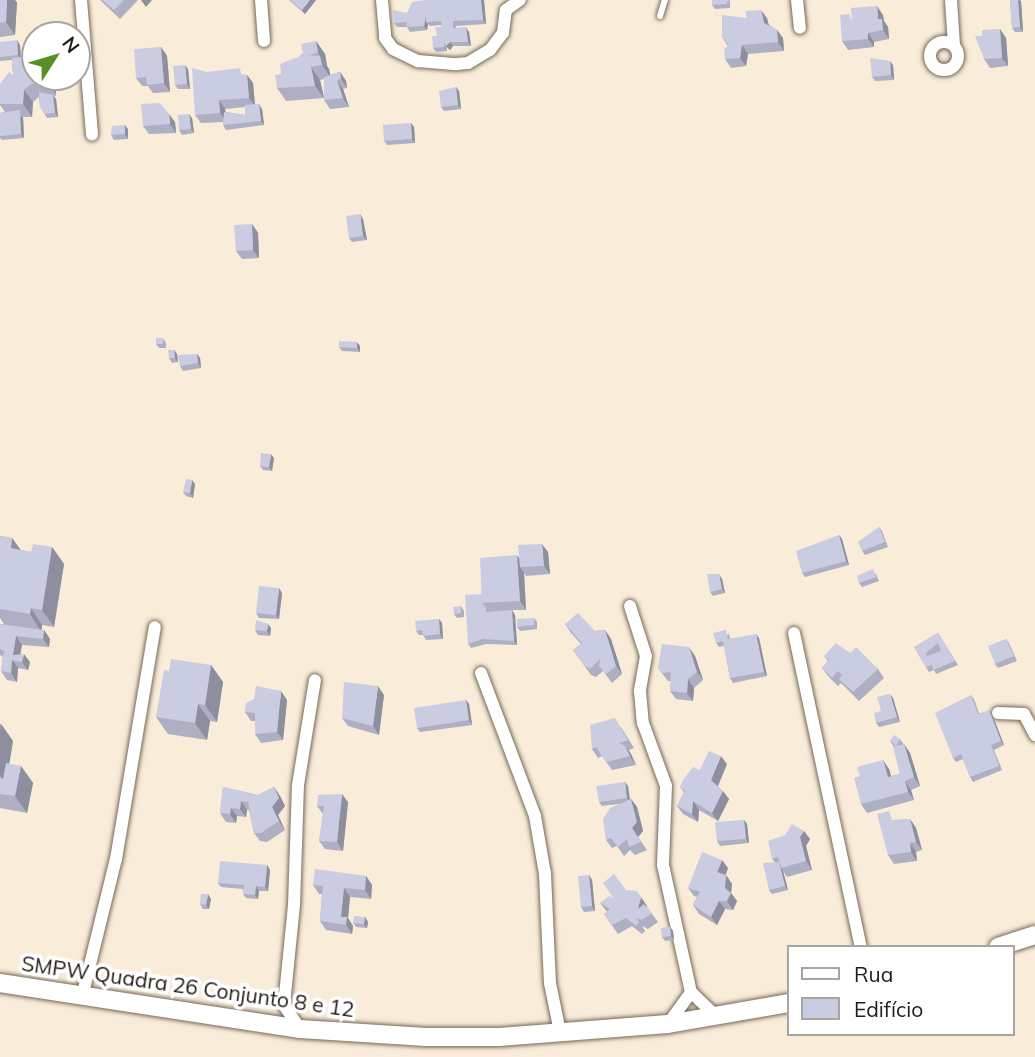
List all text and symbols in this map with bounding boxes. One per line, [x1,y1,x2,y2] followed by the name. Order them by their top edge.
[21,21,91,91] north arrow
[57,32,85,58] text: N
[786,945,1014,1036] legend
[20,950,356,1022] street label: SMPW Quadra 26 Conjunto 8 e 12
[854,961,893,987] text: Rua
[854,996,923,1022] text: Edifício

